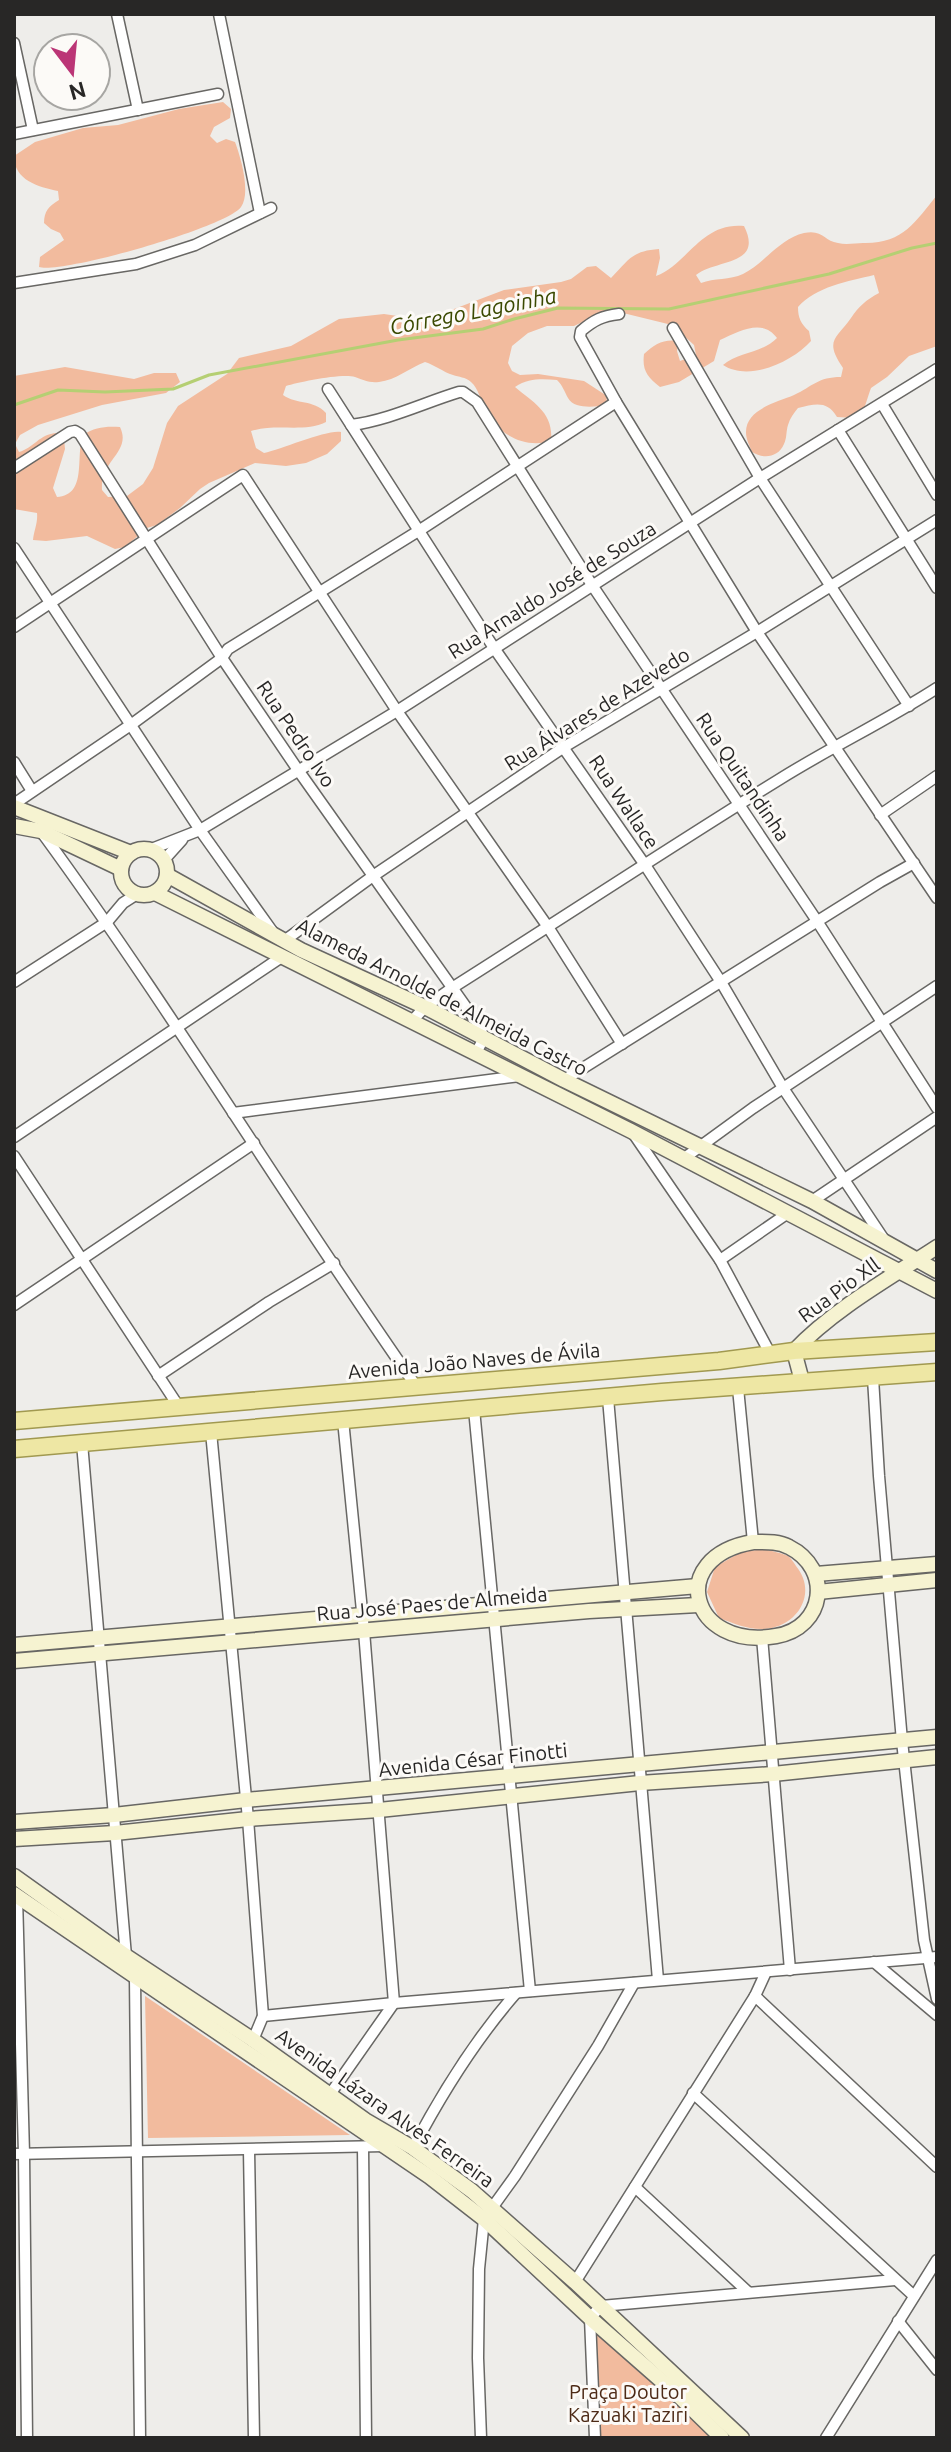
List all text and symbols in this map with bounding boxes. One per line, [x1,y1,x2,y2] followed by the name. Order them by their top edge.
[32,32,112,112] north arrow
[66,77,89,106] text: N
[387,282,559,339] water label: Córrego Lagoinha
[444,516,660,663] street label: Rua Arnaldo José de Souza
[500,642,693,775] street label: Rua Álvares de Azevedo
[252,676,340,791] street label: Rua Pedro Ivo
[692,708,795,845] street label: Rua Quitandinha
[585,750,664,853] street label: Rua Wallace
[293,913,591,1080] street label: Alameda Arnolde de Almeida Castro
[794,1252,884,1327] street label: Rua Pio Xll
[347,1338,601,1383] street label: Avenida João Naves de Ávila
[316,1582,548,1625] street label: Rua José Paes de Almeida
[377,1738,569,1781] street label: Avenida César Finotti
[272,2023,499,2192] street label: Avenida Lázara Alves Ferreira
[568,2380,688,2426] park label: Praça Doutor Kazuaki Taziri

